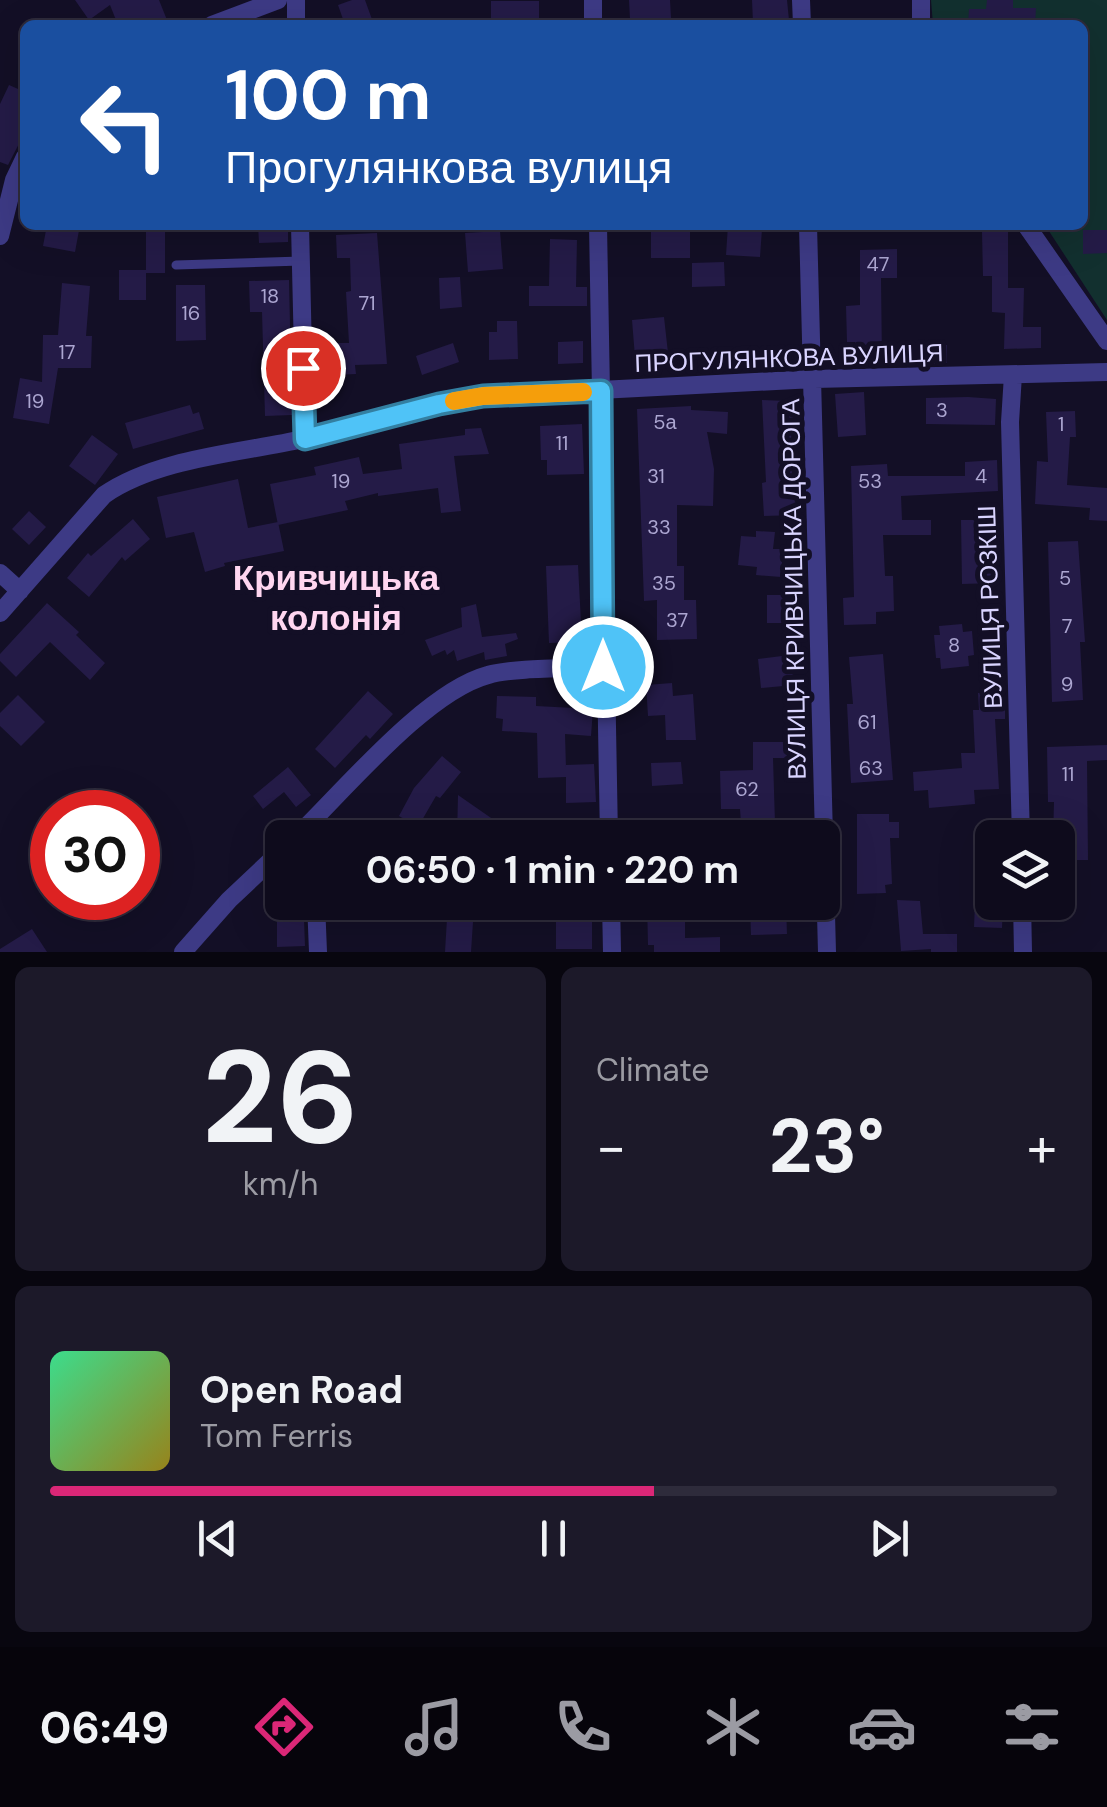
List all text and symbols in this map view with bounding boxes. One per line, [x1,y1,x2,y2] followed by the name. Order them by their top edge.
[225,50,431,141] text: 100 m
[60,60,190,190] icon: left
[225,138,672,197] text: Прогулянкова вулиця
[867,251,889,277] house number: 47
[261,283,279,309] house number: 18
[359,290,376,316] house number: 71
[182,300,200,326] house number: 16
[261,326,346,411] pin
[634,336,944,380] street label: ПРОГУЛЯНКОВА ВУЛИЦЯ
[59,339,75,365] house number: 17
[276,341,331,396] icon: arrive
[26,388,44,414] house number: 19
[936,397,948,423] house number: 3
[774,398,814,780] street label: ВУЛИЦЯ КРИВЧИЦЬКА ДОРОГА
[653,409,678,435] house number: 5а
[1058,411,1064,437] house number: 1
[556,430,568,456] house number: 11
[647,463,665,489] house number: 31
[975,463,987,489] house number: 4
[332,468,350,494] house number: 19
[858,468,882,494] house number: 53
[970,505,1010,709] street label: ВУЛИЦЯ РОЗКІШ
[647,514,671,540] house number: 33
[233,555,440,641] district label: Кривчицька колонія
[1059,565,1071,591] house number: 5
[652,570,676,596] house number: 35
[666,607,688,633] house number: 37
[1062,613,1072,639] house number: 7
[551,615,655,719] position arrow
[948,632,960,658] house number: 8
[1061,671,1073,697] house number: 9
[858,709,876,735] house number: 61
[859,755,883,781] house number: 63
[1062,761,1074,787] house number: 11
[735,776,759,802] house number: 62
[30,790,160,920] speed limit sign: 30
[975,820,1075,920] map controls
[975,820,1075,920] button: layers
[366,845,739,895] text: 06:50 · 1 min · 220 m
[202,1013,359,1182] text: 26
[596,1049,710,1091] text: Climate
[769,1098,884,1195] text: 23°
[596,1111,626,1183] text: −
[1027,1111,1057,1183] text: +
[243,1163,318,1205] text: km/h
[200,1365,403,1415] text: Open Road
[200,1415,353,1457] text: Tom Ferris
[190,1511,245,1566] icon: previous
[526,1511,581,1566] icon: pause
[862,1511,917,1566] icon: next
[249,1692,319,1762] icon: directions
[399,1692,469,1762] icon: music
[548,1692,618,1762] icon: phone
[698,1692,768,1762] icon: climate
[847,1692,917,1762] icon: car
[997,1692,1067,1762] icon: filters
[40,1698,169,1757] text: 06:49

